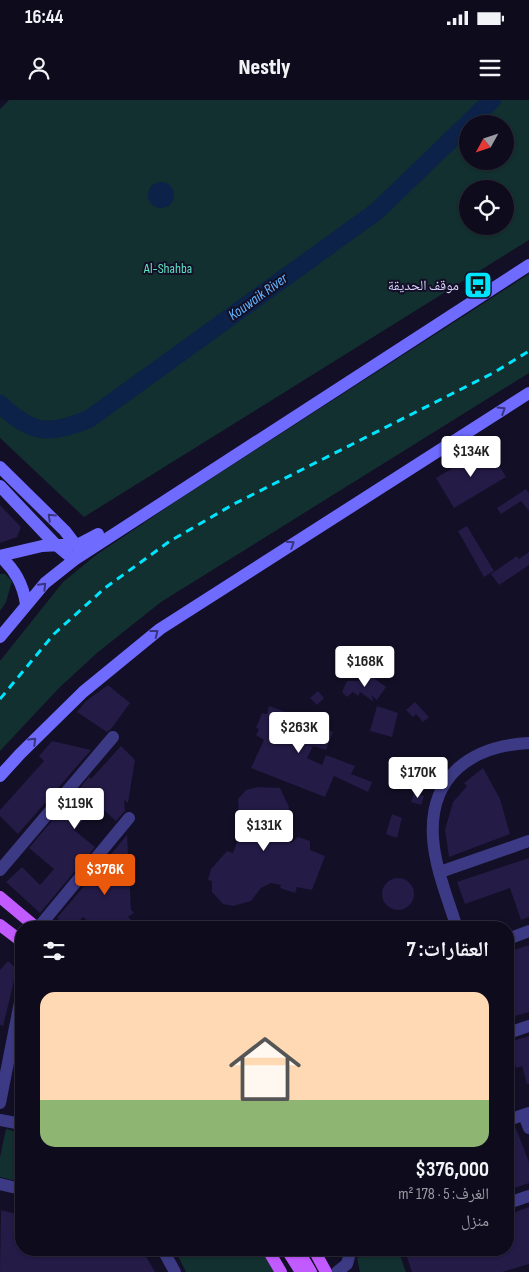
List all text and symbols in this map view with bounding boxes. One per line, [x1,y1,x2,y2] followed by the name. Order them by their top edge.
[25,6,63,29] text: 16:44
[25,54,53,82] icon: person
[239,54,290,81] text: Nestly
[476,54,504,82] icon: menu
[459,115,514,170] north arrow
[459,115,514,235] map controls
[459,180,514,235] button: locate
[143,260,192,277] park label: Al-Shahba
[225,269,292,325] water label: Kouwaik River
[463,270,493,300] bus stop icon: موقف الحديقة
[388,277,459,294] place label: موقف الحديقة
[496,407,505,416] one-way arrow
[436,436,506,478] pin: $134K
[453,442,489,461] text: $134K
[48,514,57,523] one-way arrow
[285,541,294,550] one-way arrow
[37,583,46,592] one-way arrow
[149,630,159,639] one-way arrow
[330,646,400,688] pin: $168K
[346,652,384,671] text: $168K
[264,712,334,754] pin: $263K
[280,718,318,737] text: $263K
[28,738,37,747] one-way arrow
[383,756,453,799] pin: $170K
[400,763,436,782] text: $170K
[40,788,110,830] pin: $119K
[57,794,93,813] text: $119K
[229,810,299,852] pin: $131K
[246,816,282,835] text: $131K
[70,854,140,896] pin: $376K
[86,860,124,879] text: $376K
[40,937,68,965] icon: filters
[406,937,489,962] text: العقارات: 7
[220,1024,310,1114] icon: home
[415,1157,489,1182] text: $376,000
[398,1185,489,1204] text: الغرف: 5 · 178 m²
[461,1212,489,1231] text: منزل

